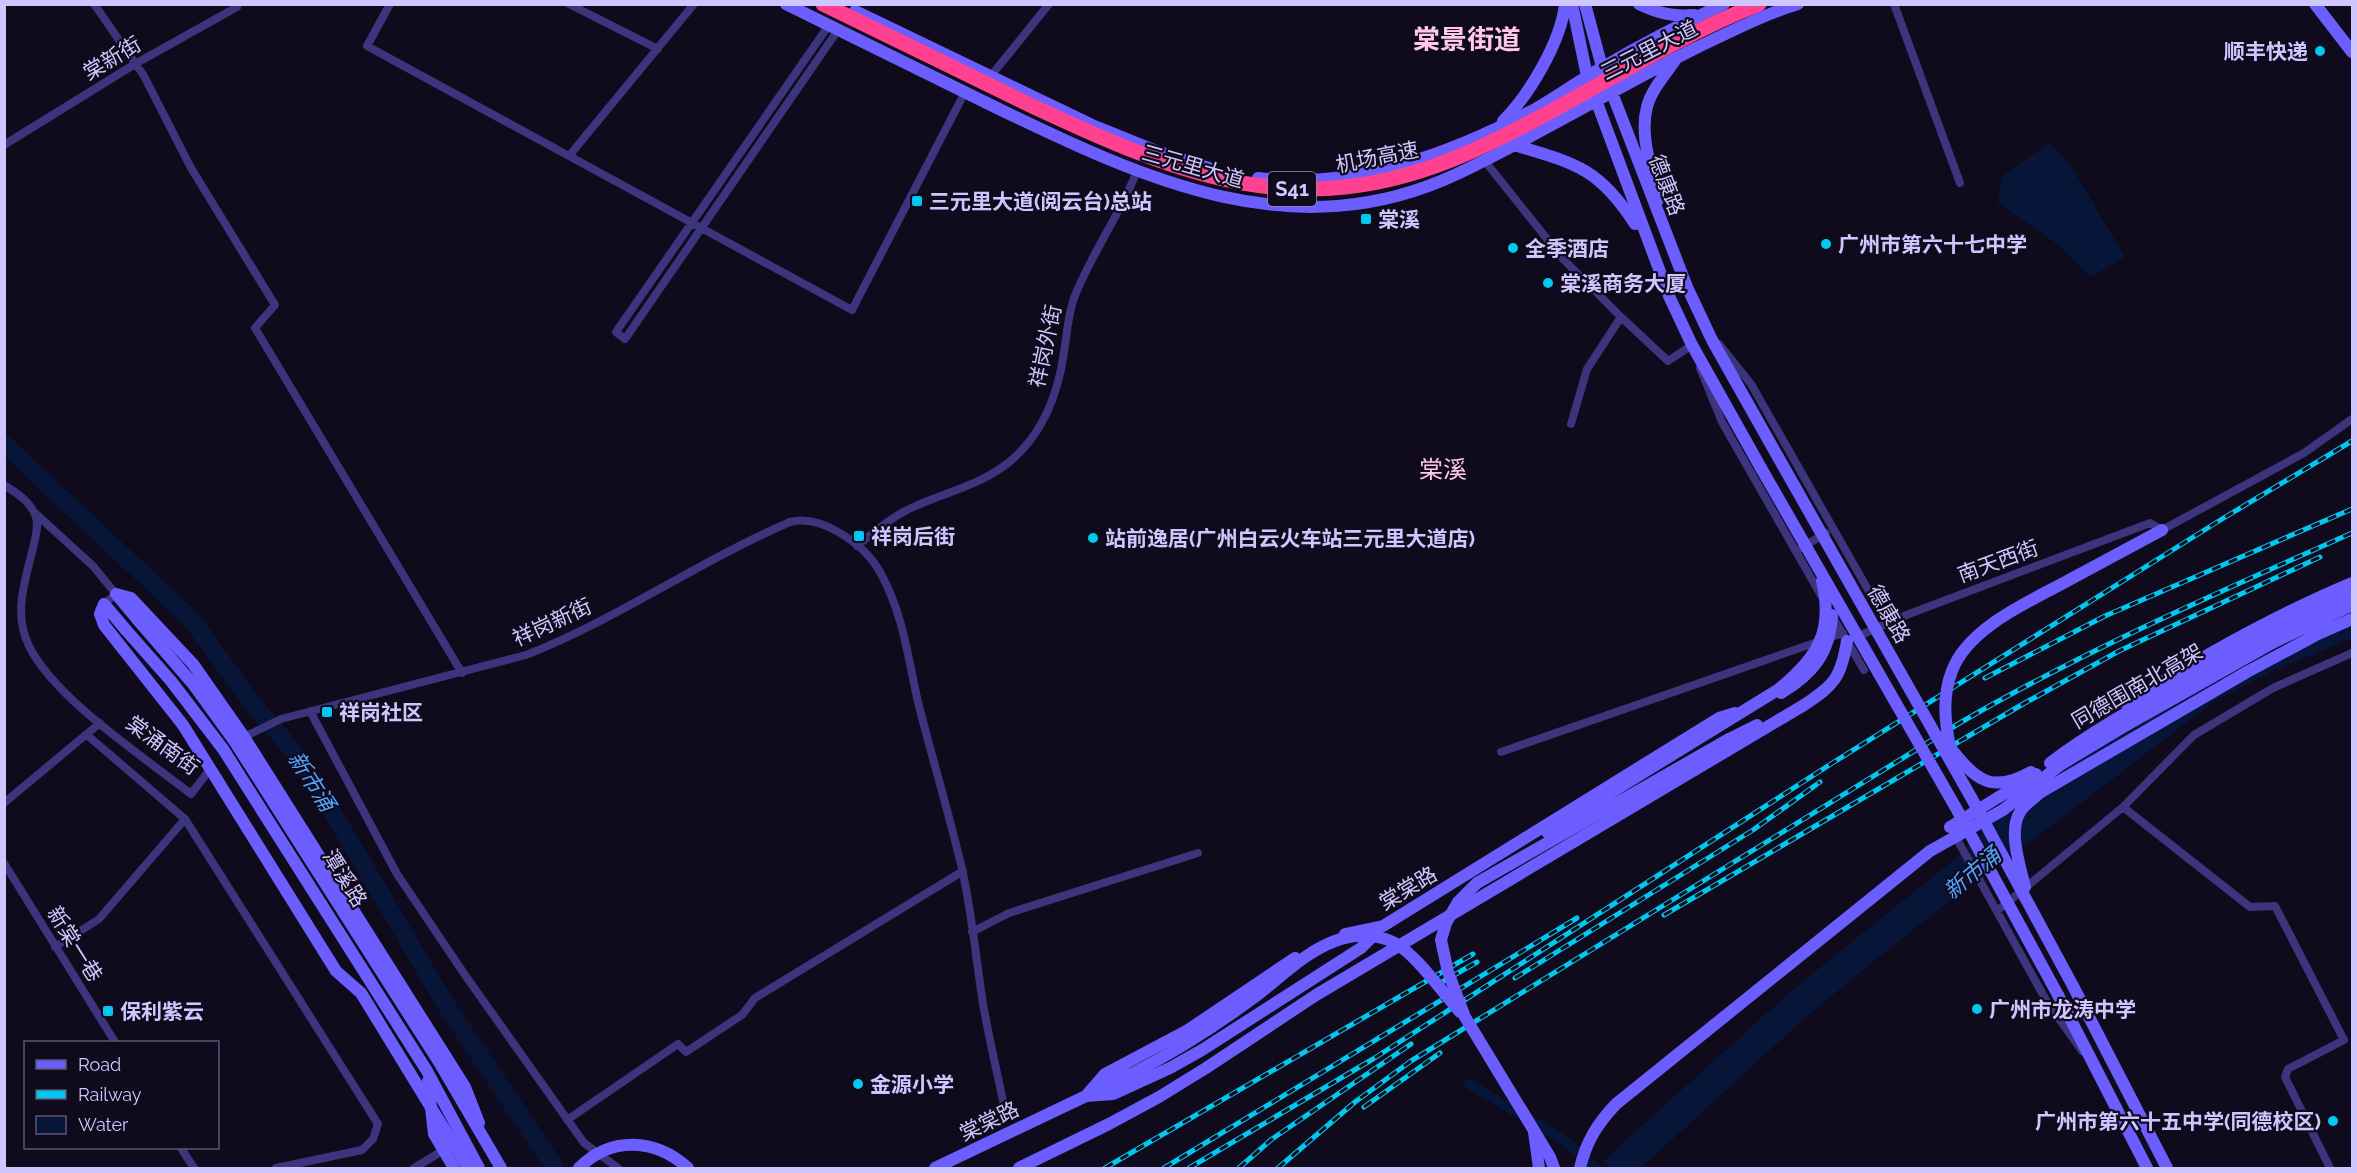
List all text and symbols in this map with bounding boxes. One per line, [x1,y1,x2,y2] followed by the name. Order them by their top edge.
[1597,15,1701,85] street label: 三元里大道
[1413,24,1521,55] district label: 棠景街道
[79,31,145,85] street label: 棠新街
[2224,39,2308,64] place label: 顺丰快递
[2313,44,2327,58] marker: 顺丰快递
[1333,137,1421,177] street label: 机场高速
[1139,140,1247,192] street label: 三元里大道
[1644,151,1690,219] street label: 德康路
[1268,172,1316,206] road number: S41
[929,189,1152,214] place label: 三元里大道(阅云台)总站
[910,194,924,208] marker: 三元里大道(阅云台)总站
[1378,207,1420,232] place label: 棠溪
[1359,212,1373,226] marker: 棠溪
[1838,232,2027,257] place label: 广州市第六十七中学
[1525,236,1609,261] place label: 全季酒店
[1819,237,1833,251] marker: 广州市第六十七中学
[1506,241,1520,255] marker: 全季酒店
[1560,271,1686,296] place label: 棠溪商务大厦
[1541,276,1555,290] marker: 棠溪商务大厦
[1024,302,1066,390] street label: 祥岗外街
[1419,455,1467,484] district label: 棠溪
[871,524,955,549] place label: 祥岗后街
[1105,526,1475,551] place label: 站前逸居(广州白云火车站三元里大道店)
[852,529,866,543] marker: 祥岗后街
[1086,531,1100,545] marker: 站前逸居(广州白云火车站三元里大道店)
[1954,535,2042,587] street label: 南天西街
[1862,580,1916,648] street label: 德康路
[509,593,595,651] street label: 祥岗新街
[2067,638,2207,734] street label: 同德围南北高架
[339,700,423,725] place label: 祥岗社区
[320,705,334,719] marker: 祥岗社区
[122,710,204,780] street label: 棠涌南街
[283,746,343,818] water label: 新市涌
[1938,840,2008,904] water label: 新市涌
[318,845,372,911] street label: 潭溪路
[1375,861,1441,915] street label: 棠棠路
[42,902,108,986] street label: 新棠一巷
[1989,997,2136,1022] place label: 广州市龙涛中学
[120,999,204,1024] place label: 保利紫云
[1970,1002,1984,1016] marker: 广州市龙涛中学
[101,1004,115,1018] marker: 保利紫云
[24,1041,219,1149] legend
[78,1054,121,1075] text: Road
[870,1072,954,1097] place label: 金源小学
[851,1077,865,1091] marker: 金源小学
[78,1084,142,1105] text: Railway
[955,1096,1023,1146] street label: 棠棠路
[2035,1109,2321,1134] place label: 广州市第六十五中学(同德校区)
[78,1114,129,1135] text: Water
[2326,1114,2340,1128] marker: 广州市第六十五中学(同德校区)

